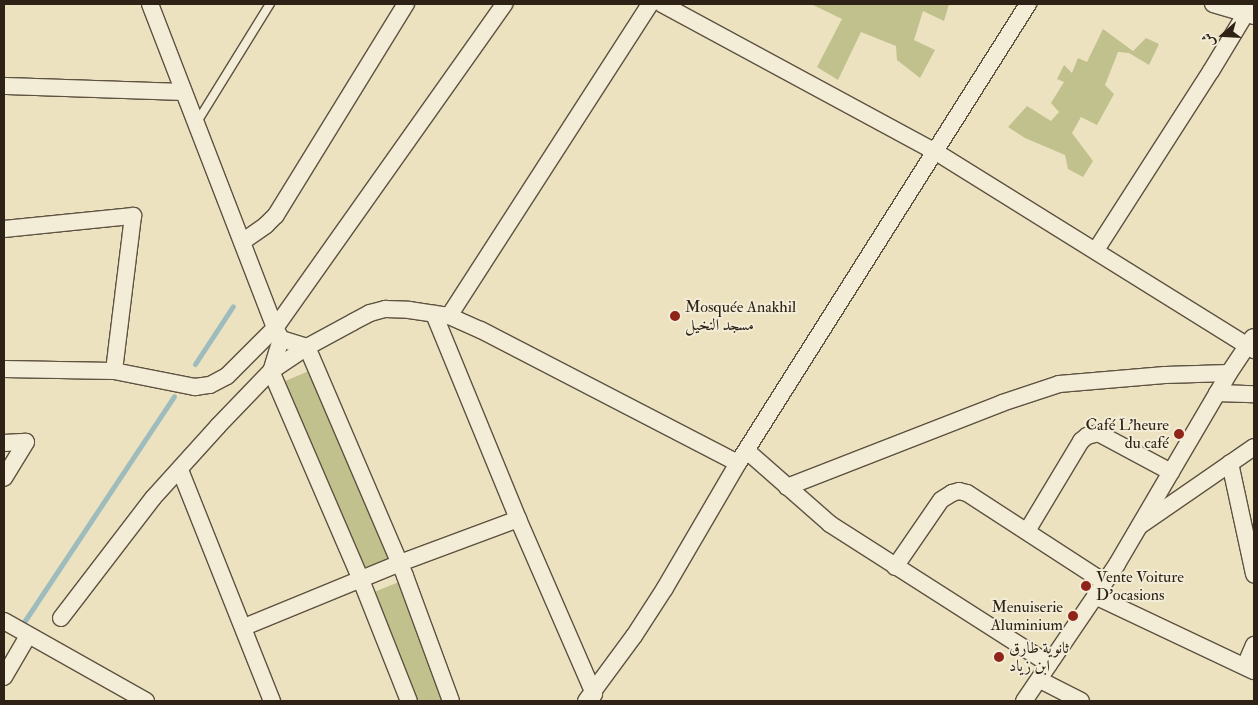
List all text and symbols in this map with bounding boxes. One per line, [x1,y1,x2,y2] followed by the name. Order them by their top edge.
[1198,10,1248,60] north arrow
[1198,31,1219,49] text: ش
[685,297,796,335] place label: Mosquée Anakhil مسجد النخيل
[669,310,681,322] marker: Mosquée Anakhil مسجد النخيل
[1085,415,1169,453] place label: Café L'heure du café
[1173,428,1185,440] marker: Café L'heure du café
[1096,567,1184,605] place label: Vente Voiture D'ocasions
[1080,580,1092,592] marker: Vente Voiture D'ocasions
[991,597,1063,635] place label: Menuiserie Aluminium
[1067,610,1079,622] marker: Menuiserie Aluminium
[1009,638,1069,676] place label: ثانوية طارق ابن زياد
[993,651,1005,663] marker: ثانوية طارق ابن زياد

